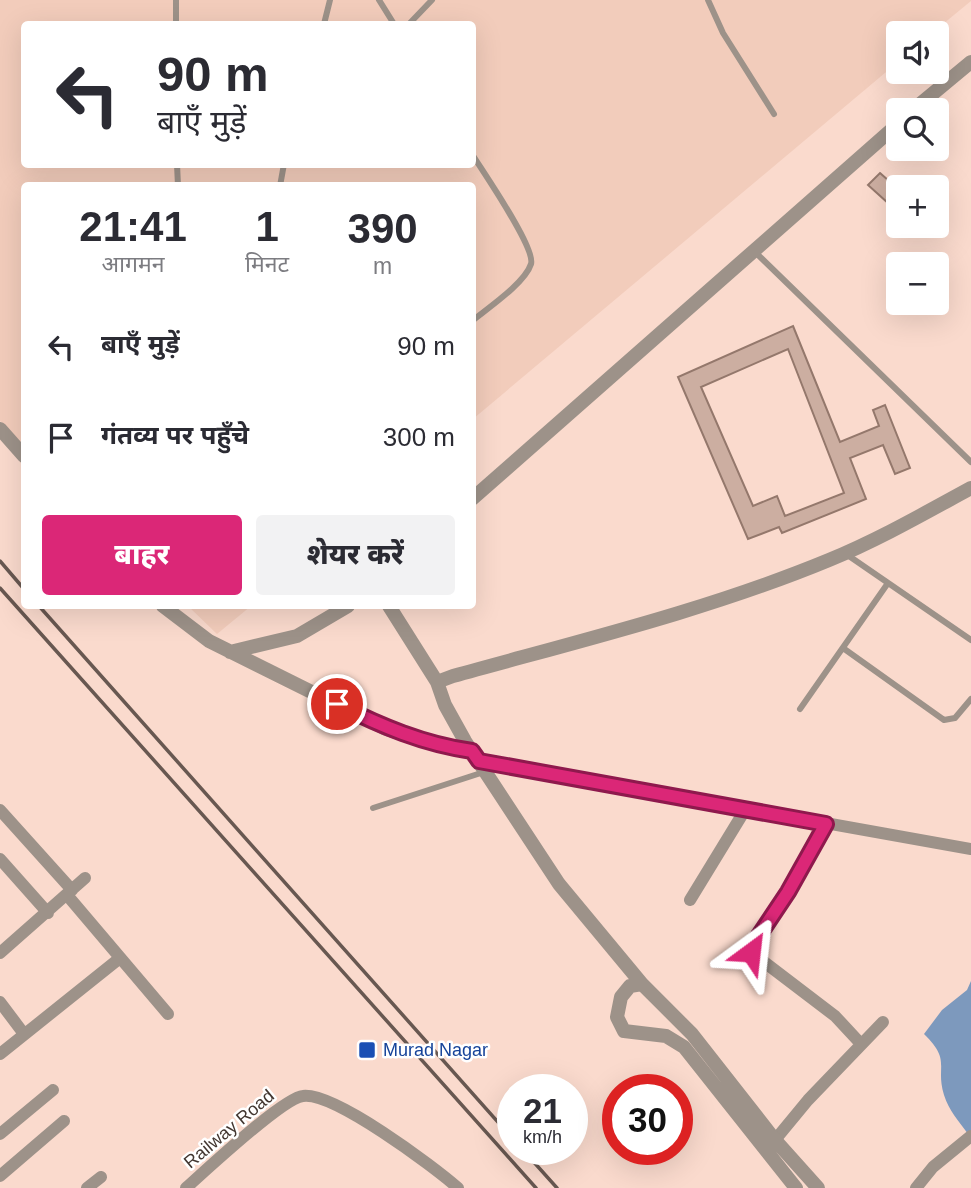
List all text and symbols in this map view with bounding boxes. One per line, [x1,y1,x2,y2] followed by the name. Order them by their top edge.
[886,21,949,315] map controls
[886,21,949,84] button: sound
[157,47,269,101] text: 90 m
[42,49,133,140] icon: left
[886,98,949,161] button: search
[157,104,246,140] text: बाएँ मुड़ें
[886,175,949,238] button: +
[79,203,187,250] text: 21:41
[255,203,279,250] text: 1
[348,205,418,252] text: 390
[102,251,165,277] text: आगमन
[245,251,289,277] text: मिनट
[886,252,949,315] button: −
[373,253,392,279] text: m
[42,328,80,366] icon: left
[101,329,180,359] text: बाएँ मुड़ें
[397,331,455,361] text: 90 m
[42,419,80,457] icon: arrive
[101,420,249,450] text: गंतव्य पर पहुँचे
[383,422,455,452] text: 300 m
[42,515,242,595] button: बाहर
[256,515,455,595] button: शेयर करें
[307,674,367,734] pin
[318,685,356,723] icon: arrive
[714,915,788,989] position arrow
[357,1040,377,1060] marker: Murad Nagar
[383,1040,488,1060] place label: Murad Nagar
[602,1074,693,1165] speed limit sign: 30
[180,1086,278,1172] street label: Railway Road
[523,1091,562,1130] text: 21
[523,1127,562,1147] text: km/h

